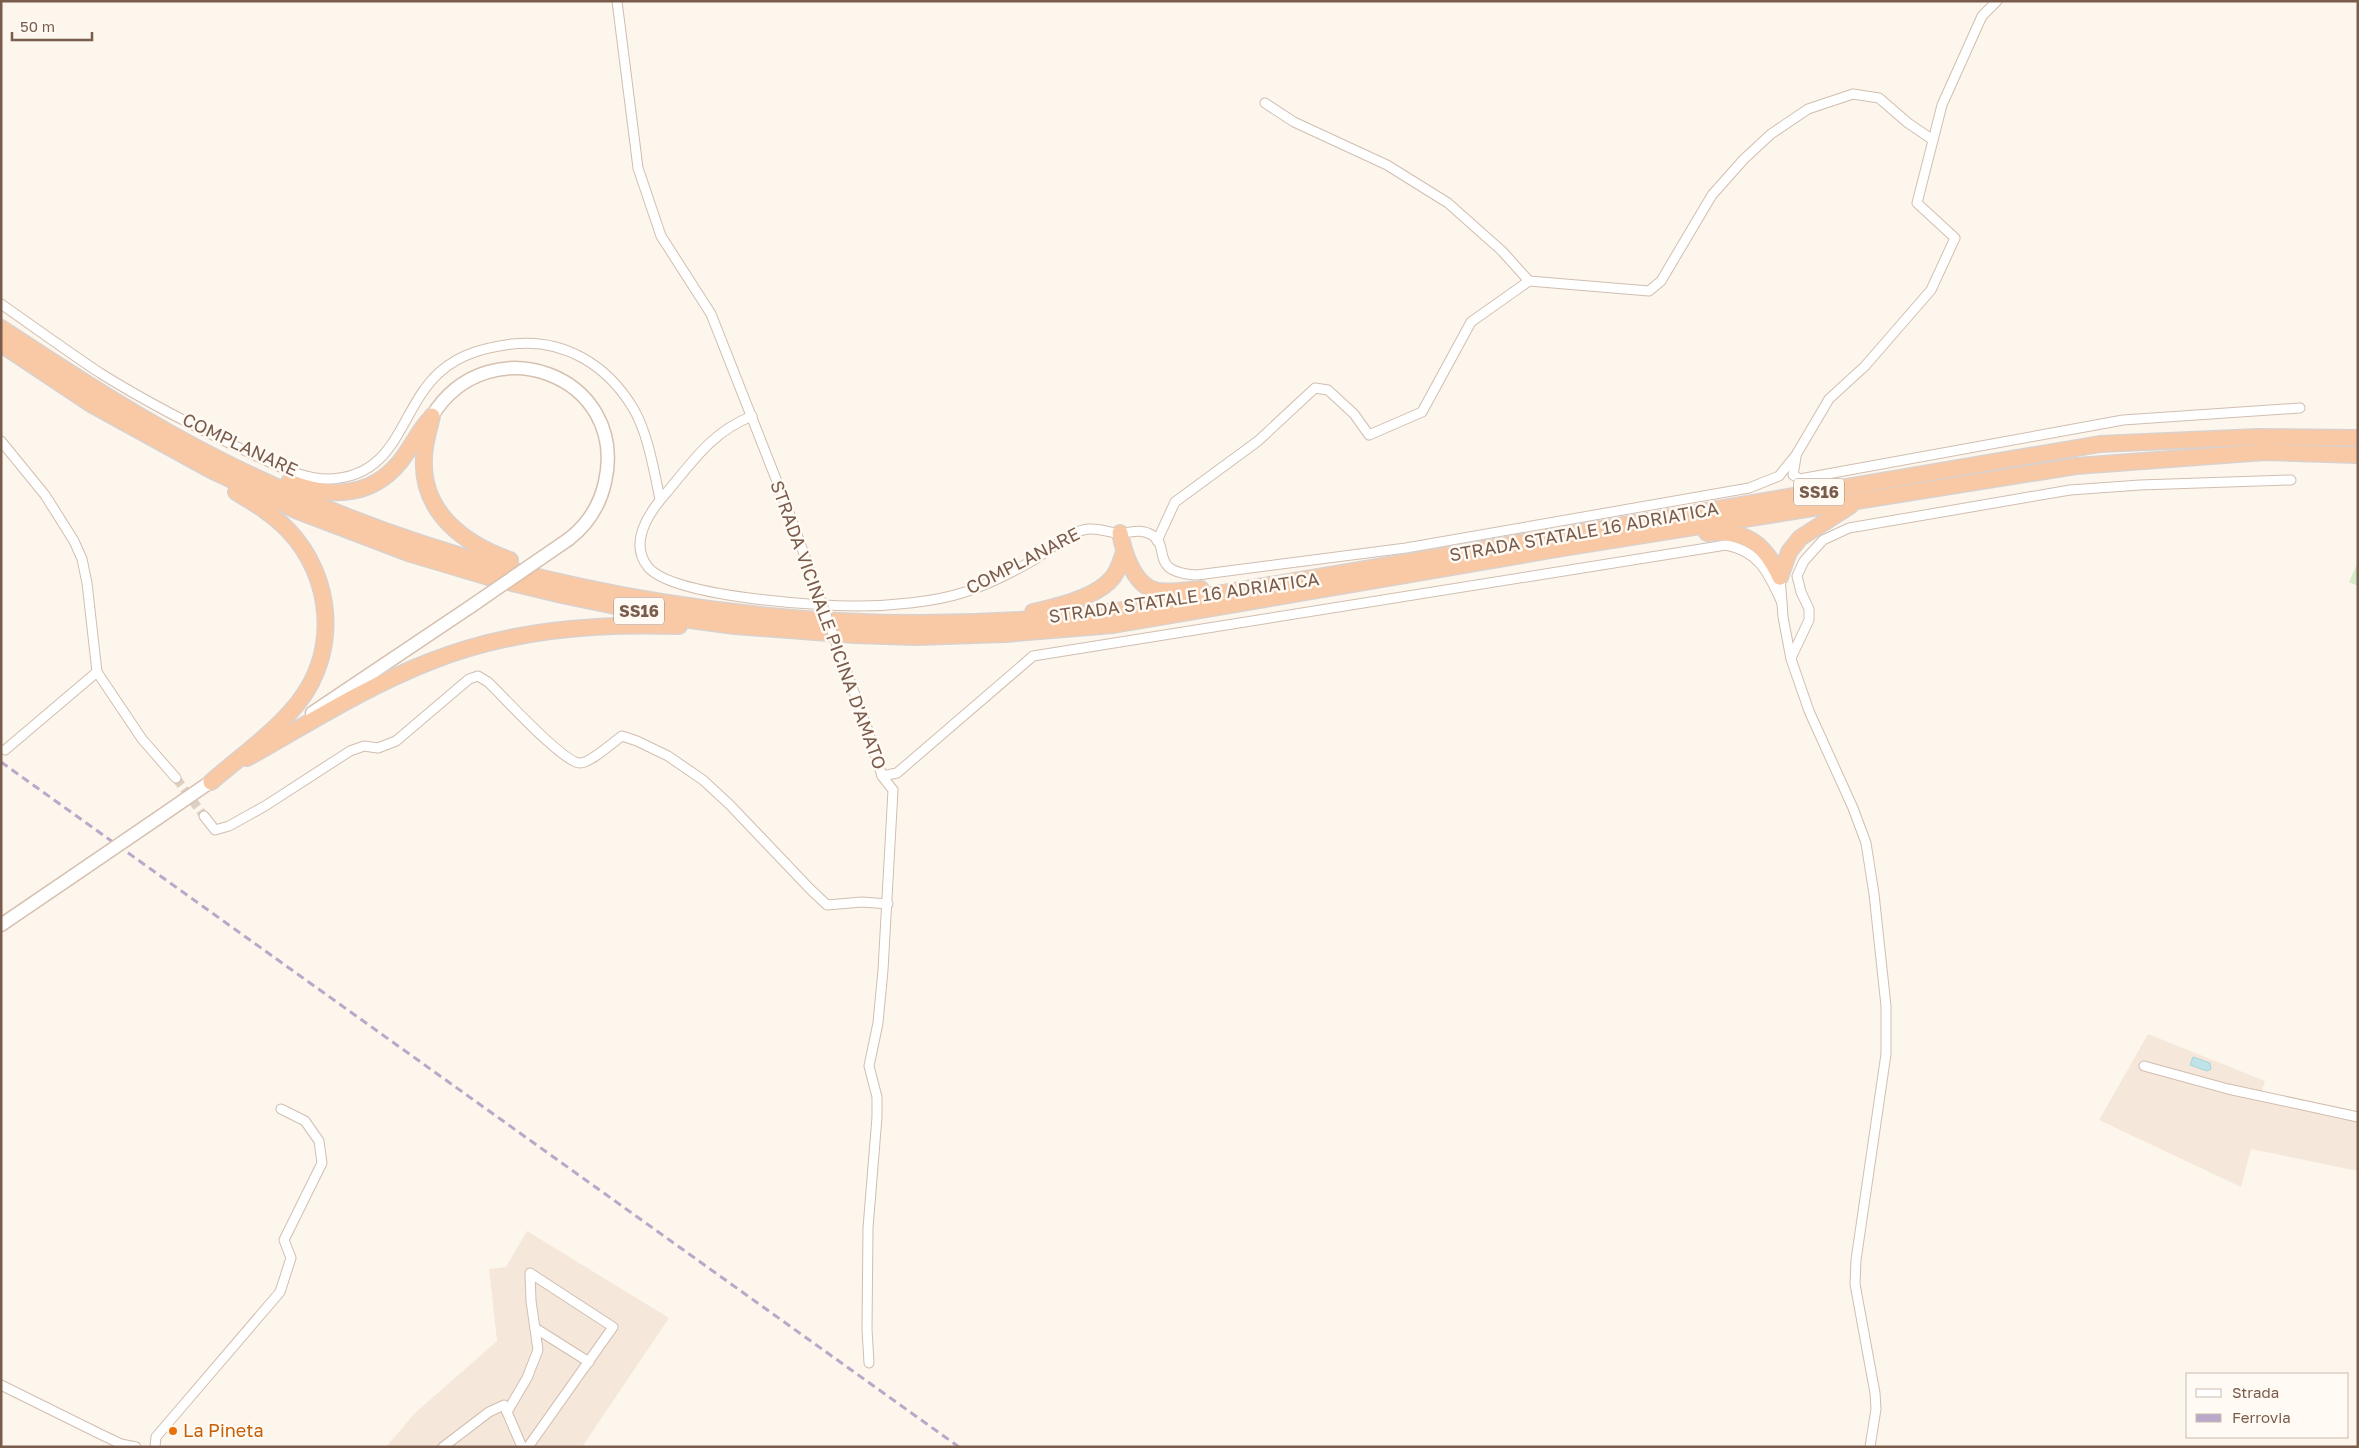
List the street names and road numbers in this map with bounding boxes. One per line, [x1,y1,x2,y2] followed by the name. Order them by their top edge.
[179,408,302,480] street label: COMPLANARE
[766,477,892,772] street label: STRADA VICINALE PICINA D'AMATO
[1794,478,1844,506] road number: SS16
[1448,496,1720,566] street label: STRADA STATALE 16 ADRIATICA
[962,522,1083,598] street label: COMPLANARE
[1047,567,1320,627] street label: STRADA STATALE 16 ADRIATICA
[614,598,664,624] road number: SS16

